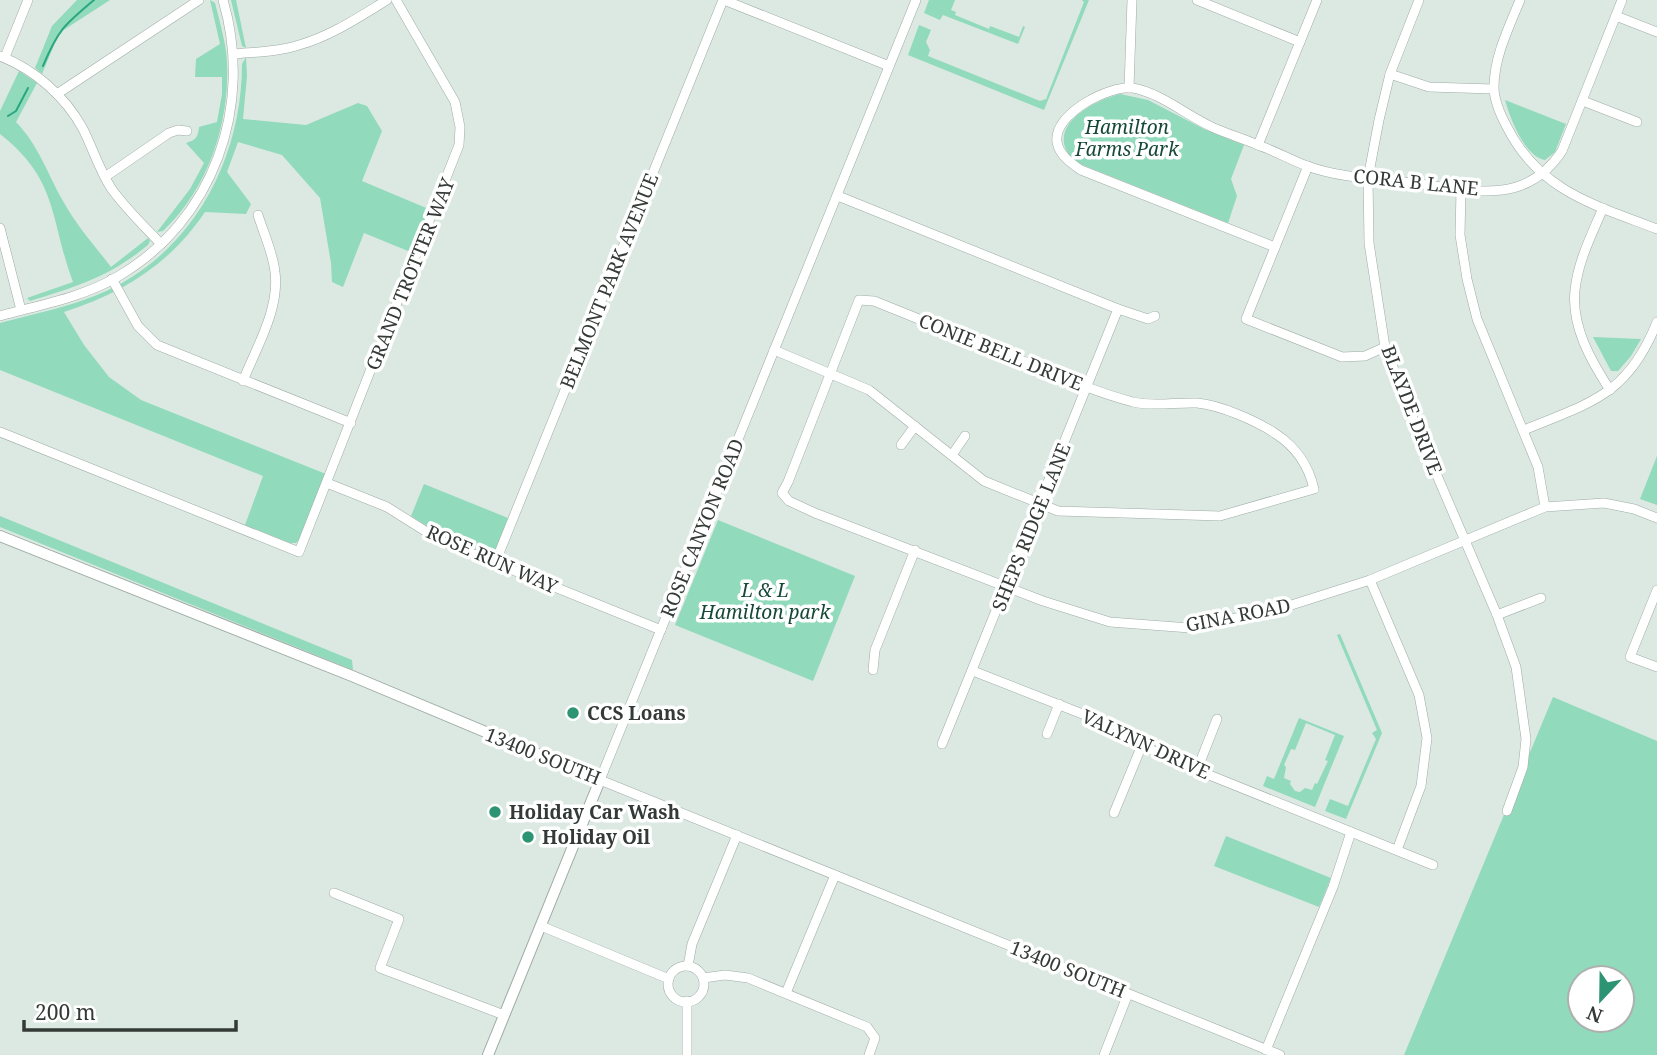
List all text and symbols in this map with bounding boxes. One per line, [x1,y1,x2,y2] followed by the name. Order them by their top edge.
[1074,114,1180,162] park label: Hamilton Farms Park
[1352,163,1480,202] street label: CORA B LANE
[554,169,664,393] street label: BELMONT PARK AVENUE
[360,174,461,374] street label: GRAND TROTTER WAY
[915,307,1087,397] street label: CONIE BELL DRIVE
[1375,342,1449,479] street label: BLAYDE DRIVE
[654,435,750,621] street label: ROSE CANYON ROAD
[985,439,1077,615] street label: SHEPS RIDGE LANE
[422,518,562,600] street label: ROSE RUN WAY
[699,577,831,625] park label: L & L Hamilton park
[1183,592,1293,638] street label: GINA ROAD
[587,700,686,726] place label: CCS Loans
[1077,703,1215,785] street label: VALYNN DRIVE
[565,705,581,721] marker: CCS Loans
[481,721,605,791] street label: 13400 SOUTH
[509,799,680,825] place label: Holiday Car Wash
[487,804,503,820] marker: Holiday Car Wash
[542,824,651,850] place label: Holiday Oil
[520,829,536,845] marker: Holiday Oil
[1006,934,1130,1004] street label: 13400 SOUTH
[1566,964,1636,1034] north arrow
[24,988,236,1032] scale bar
[35,998,96,1026] text: 200 m
[1583,1000,1606,1030] text: N

